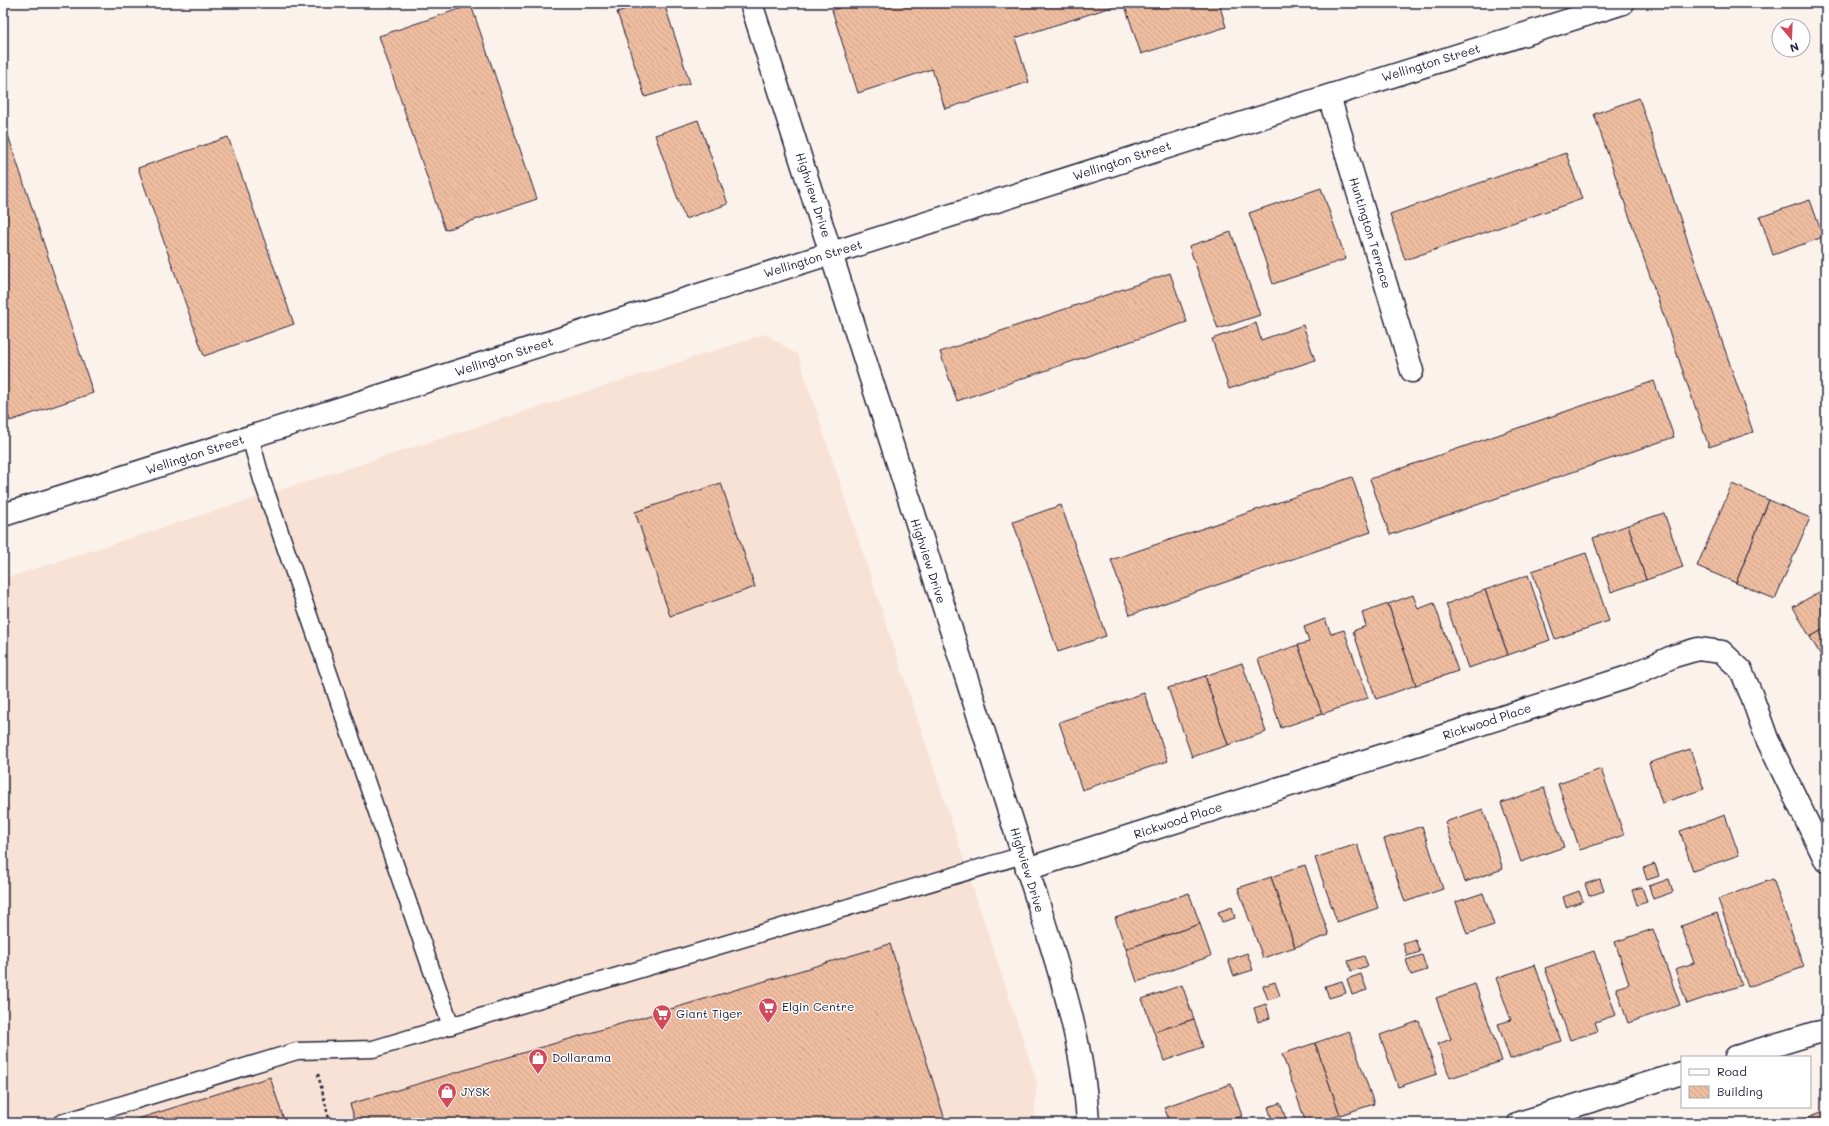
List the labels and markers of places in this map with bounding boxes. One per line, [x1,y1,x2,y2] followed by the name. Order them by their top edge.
[757,996,779,1024] supermarket icon: Elgin Centre
[782,998,854,1014] place label: Elgin Centre
[651,1003,673,1031] supermarket icon: Giant Tiger
[676,1005,743,1021] place label: Giant Tiger
[527,1047,549,1075] shop icon: Dollarama
[552,1049,611,1065] place label: Dollarama
[436,1081,458,1109] shop icon: JYSK
[461,1083,490,1099] place label: JYSK

